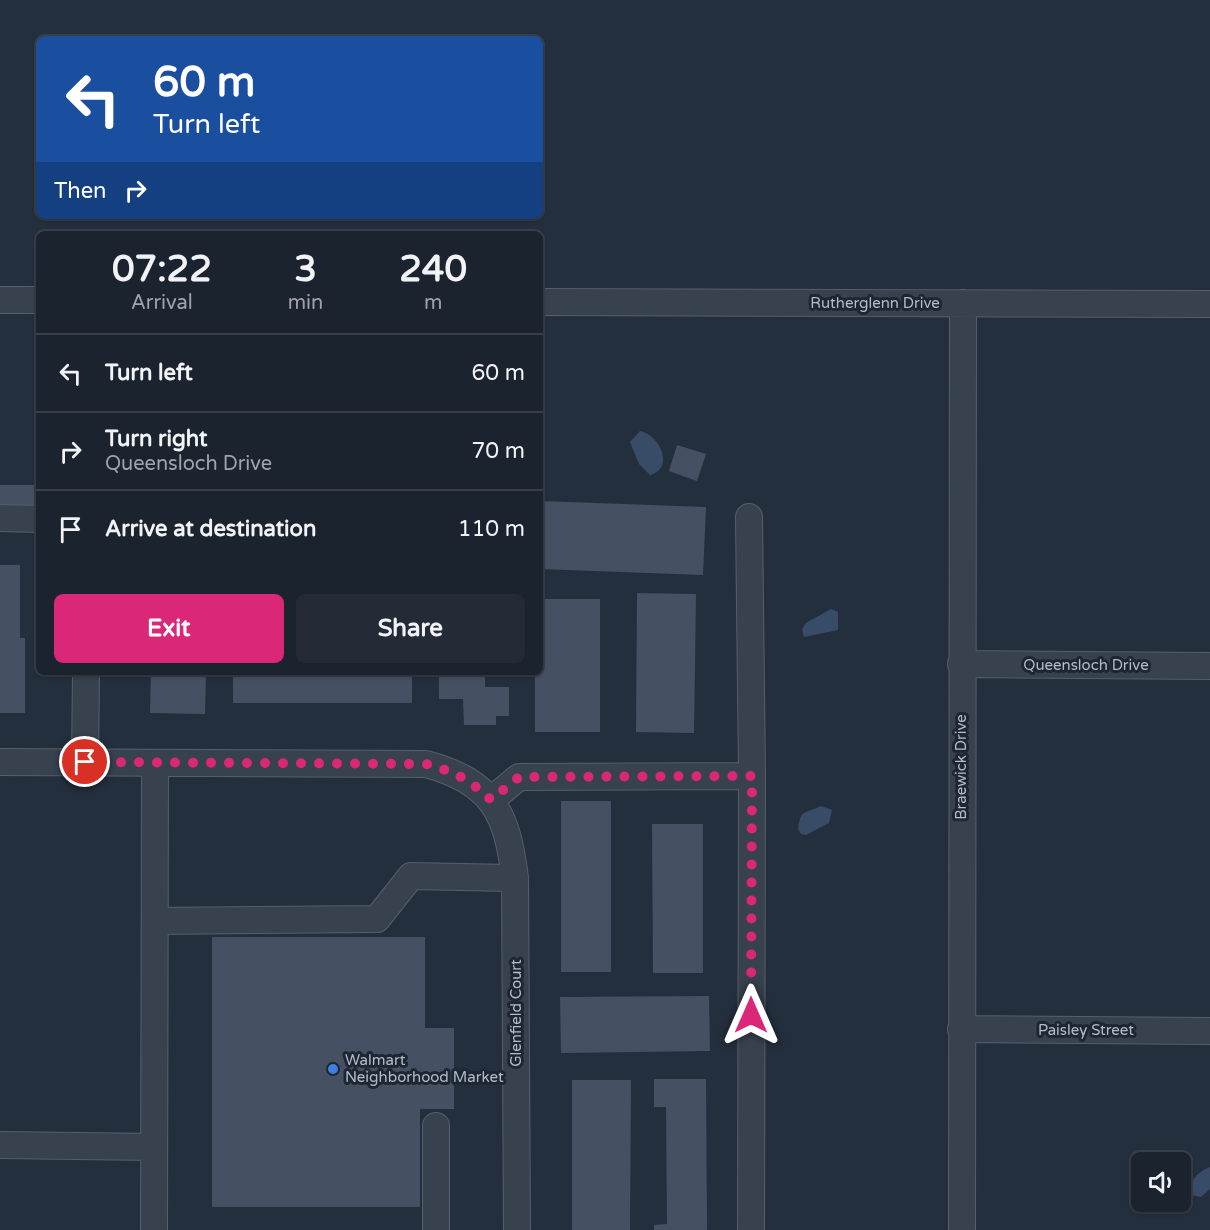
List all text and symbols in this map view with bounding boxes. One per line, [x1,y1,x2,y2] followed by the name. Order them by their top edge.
[153,57,255,108] text: 60 m
[54,60,132,138] icon: left
[153,108,260,141] text: Turn left
[119,174,152,207] icon: right
[54,178,107,204] text: Then
[112,248,212,291] text: 07:22
[294,248,317,291] text: 3
[399,248,467,291] text: 240
[131,291,193,315] text: Arrival
[288,291,323,315] text: min
[424,291,442,315] text: m
[810,294,940,312] street label: Rutherglenn Drive
[54,357,87,390] icon: left
[105,360,193,386] text: Turn left
[471,360,525,386] text: 60 m
[105,426,207,452] text: Turn right
[54,435,87,468] icon: right
[471,438,525,464] text: 70 m
[105,452,272,476] text: Queensloch Drive
[54,513,87,546] icon: arrive
[105,516,316,542] text: Arrive at destination
[458,516,525,542] text: 110 m
[54,594,284,663] button: Exit
[296,594,525,663] button: Share
[1023,656,1149,674] street label: Queensloch Drive
[952,714,970,820] street label: Braewick Drive
[59,736,110,787] pin
[68,745,101,778] icon: arrive
[507,959,525,1067] street label: Glenfield Court
[719,983,783,1047] position arrow
[1038,1021,1134,1039] street label: Paisley Street
[345,1051,504,1086] place label: Walmart Neighborhood Market
[326,1062,340,1076] marker: Walmart Neighborhood Market
[1131,1152,1191,1212] map controls
[1131,1152,1191,1212] button: sound

